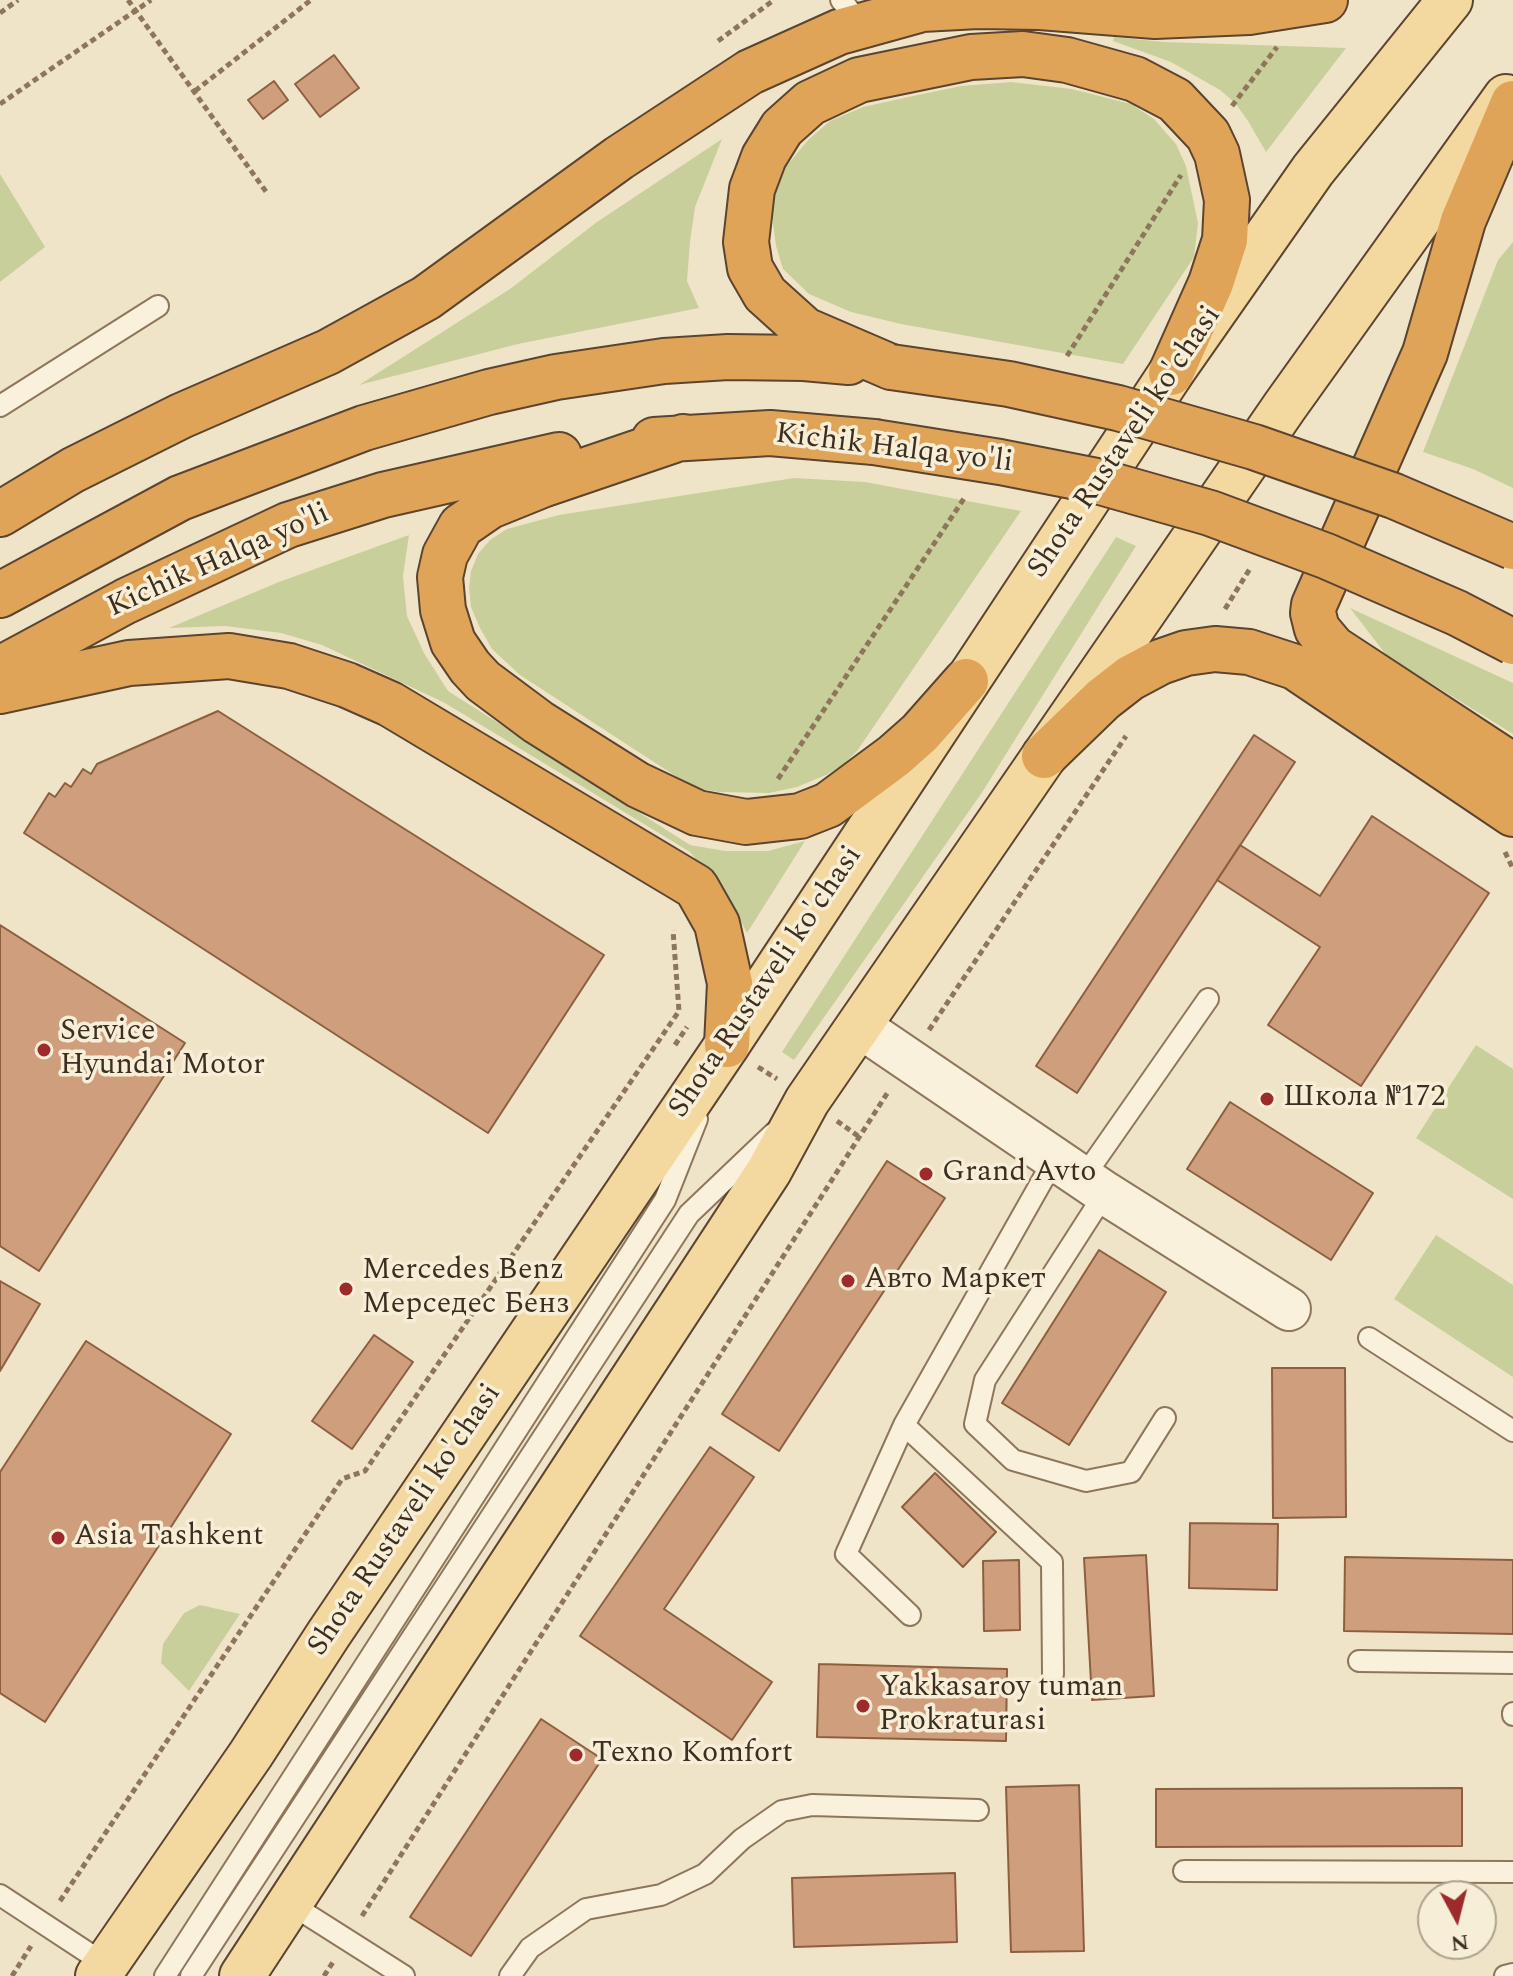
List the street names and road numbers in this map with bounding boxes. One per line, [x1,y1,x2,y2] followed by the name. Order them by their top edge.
[1022,300,1230,586] street label: Shota Rustaveli ko'chasi
[773,418,1015,482] street label: Kichik Halqa yo'li
[103,497,335,627] street label: Kichik Halqa yo'li
[663,840,871,1126] street label: Shota Rustaveli ko'chasi
[302,1378,510,1664] street label: Shota Rustaveli ko'chasi

